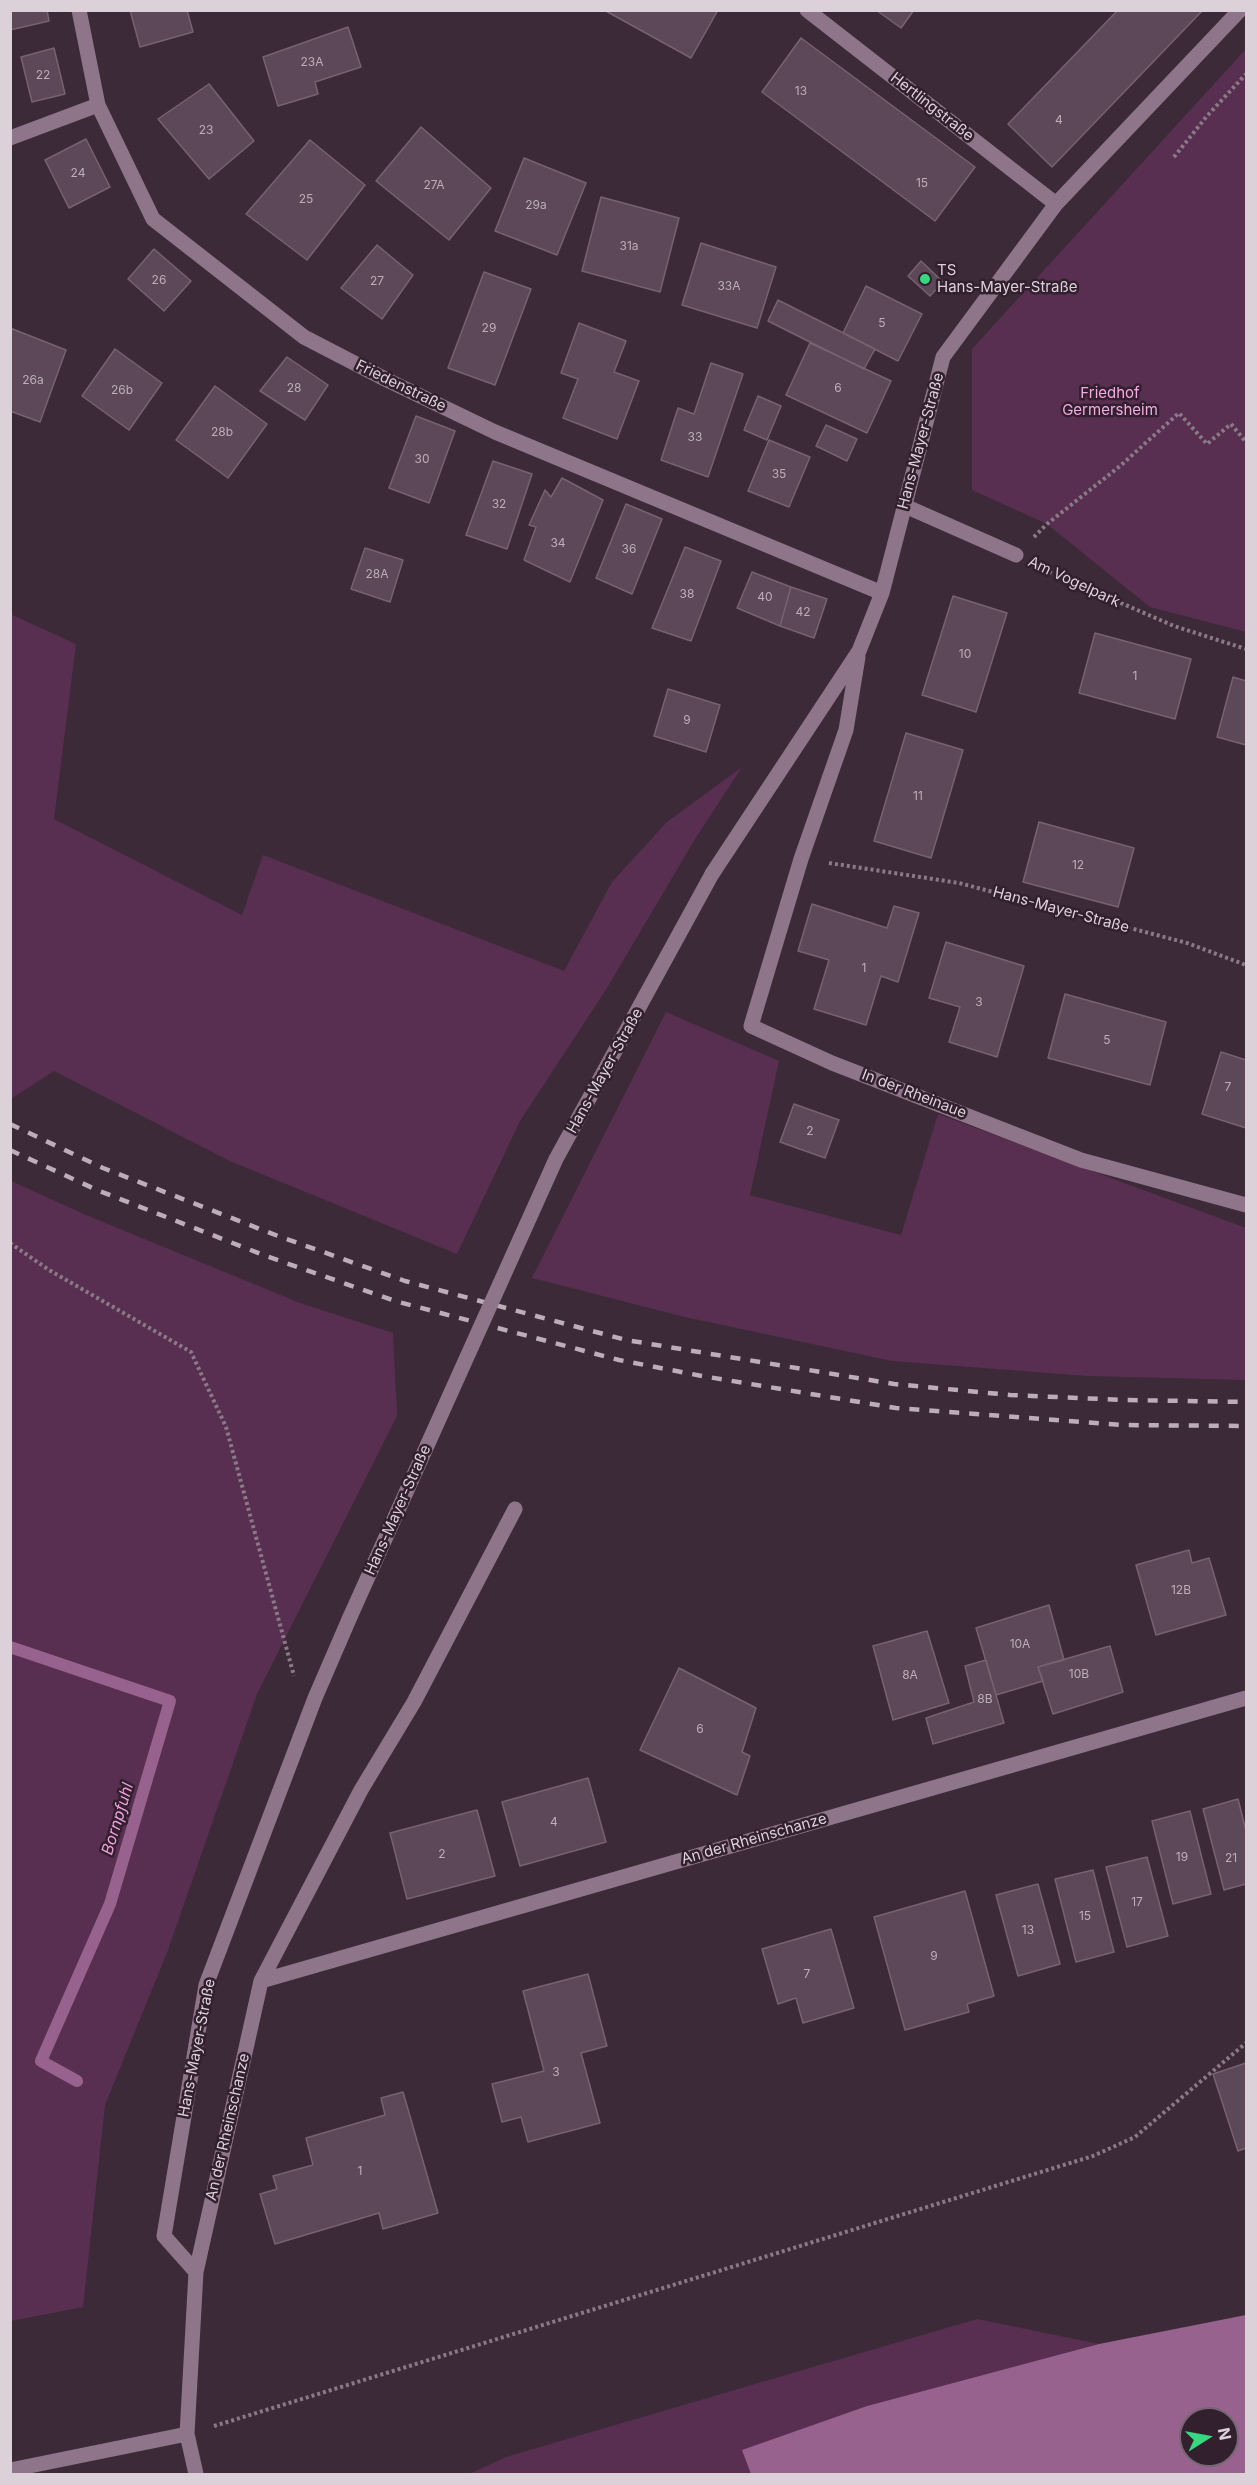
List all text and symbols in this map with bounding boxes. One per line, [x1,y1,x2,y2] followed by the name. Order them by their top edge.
[300,55,324,69] house number: 23A
[36,68,50,82] house number: 22
[887,69,977,145] street label: Hertlingstraße
[795,84,807,98] house number: 13
[1055,113,1063,127] house number: 4
[199,123,213,137] house number: 23
[71,166,85,180] house number: 24
[916,176,928,190] house number: 15
[423,178,445,192] house number: 27A
[299,192,313,206] house number: 25
[525,198,547,212] house number: 29a
[619,239,639,253] house number: 31a
[937,261,1077,296] place label: TS Hans-Mayer-Straße
[918,272,932,286] marker: TS Hans-Mayer-Straße
[152,273,166,287] house number: 26
[370,274,384,288] house number: 27
[717,279,741,293] house number: 33A
[878,316,886,330] house number: 5
[482,321,496,335] house number: 29
[353,356,449,416] street label: Friedenstraße
[894,371,948,511] street label: Hans-Mayer-Straße
[22,373,44,387] house number: 26a
[287,381,301,395] house number: 28
[834,381,842,395] house number: 6
[111,383,133,397] house number: 26b
[1062,384,1158,419] park label: Friedhof Germersheim
[211,425,233,439] house number: 28b
[688,430,702,444] house number: 33
[415,452,429,466] house number: 30
[772,467,786,481] house number: 35
[492,497,506,511] house number: 32
[550,536,566,550] house number: 34
[622,542,636,556] house number: 36
[1025,553,1123,611] street label: Am Vogelpark
[365,567,389,581] house number: 28A
[680,587,694,601] house number: 38
[757,590,773,604] house number: 40
[795,605,811,619] house number: 42
[959,647,971,661] house number: 10
[1133,669,1137,683] house number: 1
[683,713,691,727] house number: 9
[913,789,923,803] house number: 11
[1072,858,1084,872] house number: 12
[991,883,1131,937] street label: Hans-Mayer-Straße
[862,961,866,975] house number: 1
[975,995,983,1009] house number: 3
[563,1005,647,1137] street label: Hans-Mayer-Straße
[1103,1033,1111,1047] house number: 5
[859,1066,969,1122] street label: In der Rheinaue
[1225,1080,1231,1094] house number: 7
[806,1124,814,1138] house number: 2
[361,1442,435,1578] street label: Hans-Mayer-Straße
[1171,1583,1191,1597] house number: 12B
[1010,1637,1030,1651] house number: 10A
[1069,1667,1089,1681] house number: 10B
[902,1668,918,1682] house number: 8A
[977,1692,993,1706] house number: 8B
[696,1722,704,1736] house number: 6
[98,1781,138,1857] water label: Bornpfuhl
[679,1810,829,1868] street label: An der Rheinschanze
[550,1815,558,1829] house number: 4
[438,1847,446,1861] house number: 2
[1176,1850,1188,1864] house number: 19
[1225,1851,1237,1865] house number: 21
[1131,1895,1143,1909] house number: 17
[1079,1909,1091,1923] house number: 15
[1022,1923,1034,1937] house number: 13
[930,1949,938,1963] house number: 9
[804,1967,810,1981] house number: 7
[175,1977,219,2119] street label: Hans-Mayer-Straße
[202,2052,254,2202] street label: An der Rheinschanze
[552,2065,560,2079] house number: 3
[358,2164,362,2178] house number: 1
[1179,2407,1239,2467] north arrow
[1214,2426,1236,2442] text: N

